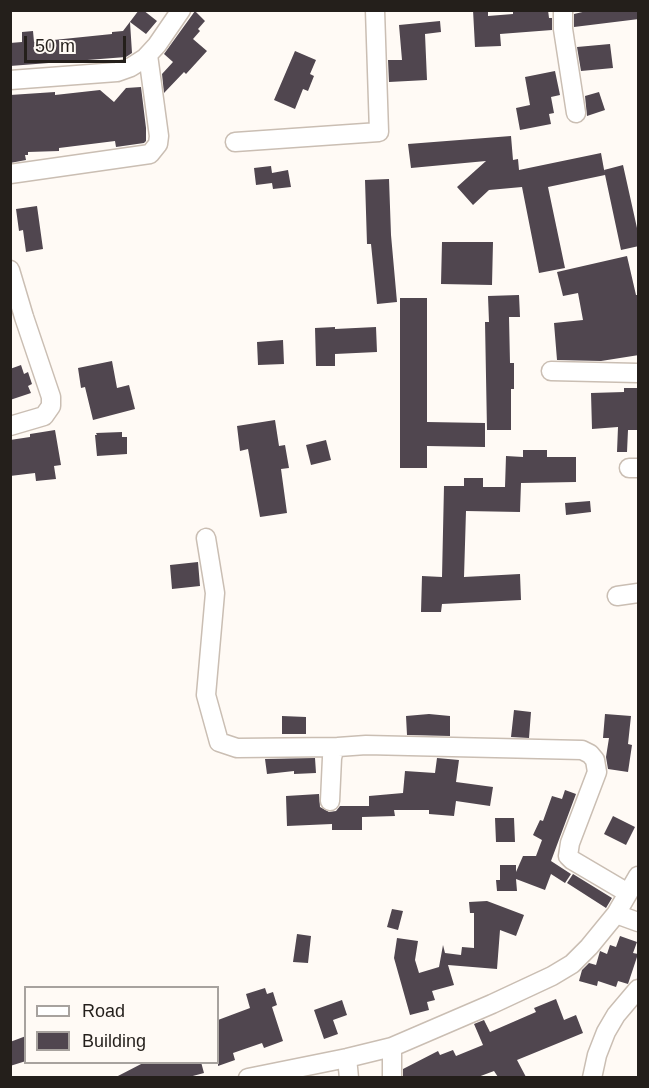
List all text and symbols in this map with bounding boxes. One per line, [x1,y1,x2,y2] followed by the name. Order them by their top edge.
[27,24,129,62] scale bar
[35,36,75,56] text: 50 m
[24,986,219,1064] legend
[82,1001,125,1021] text: Road
[82,1031,146,1051] text: Building

